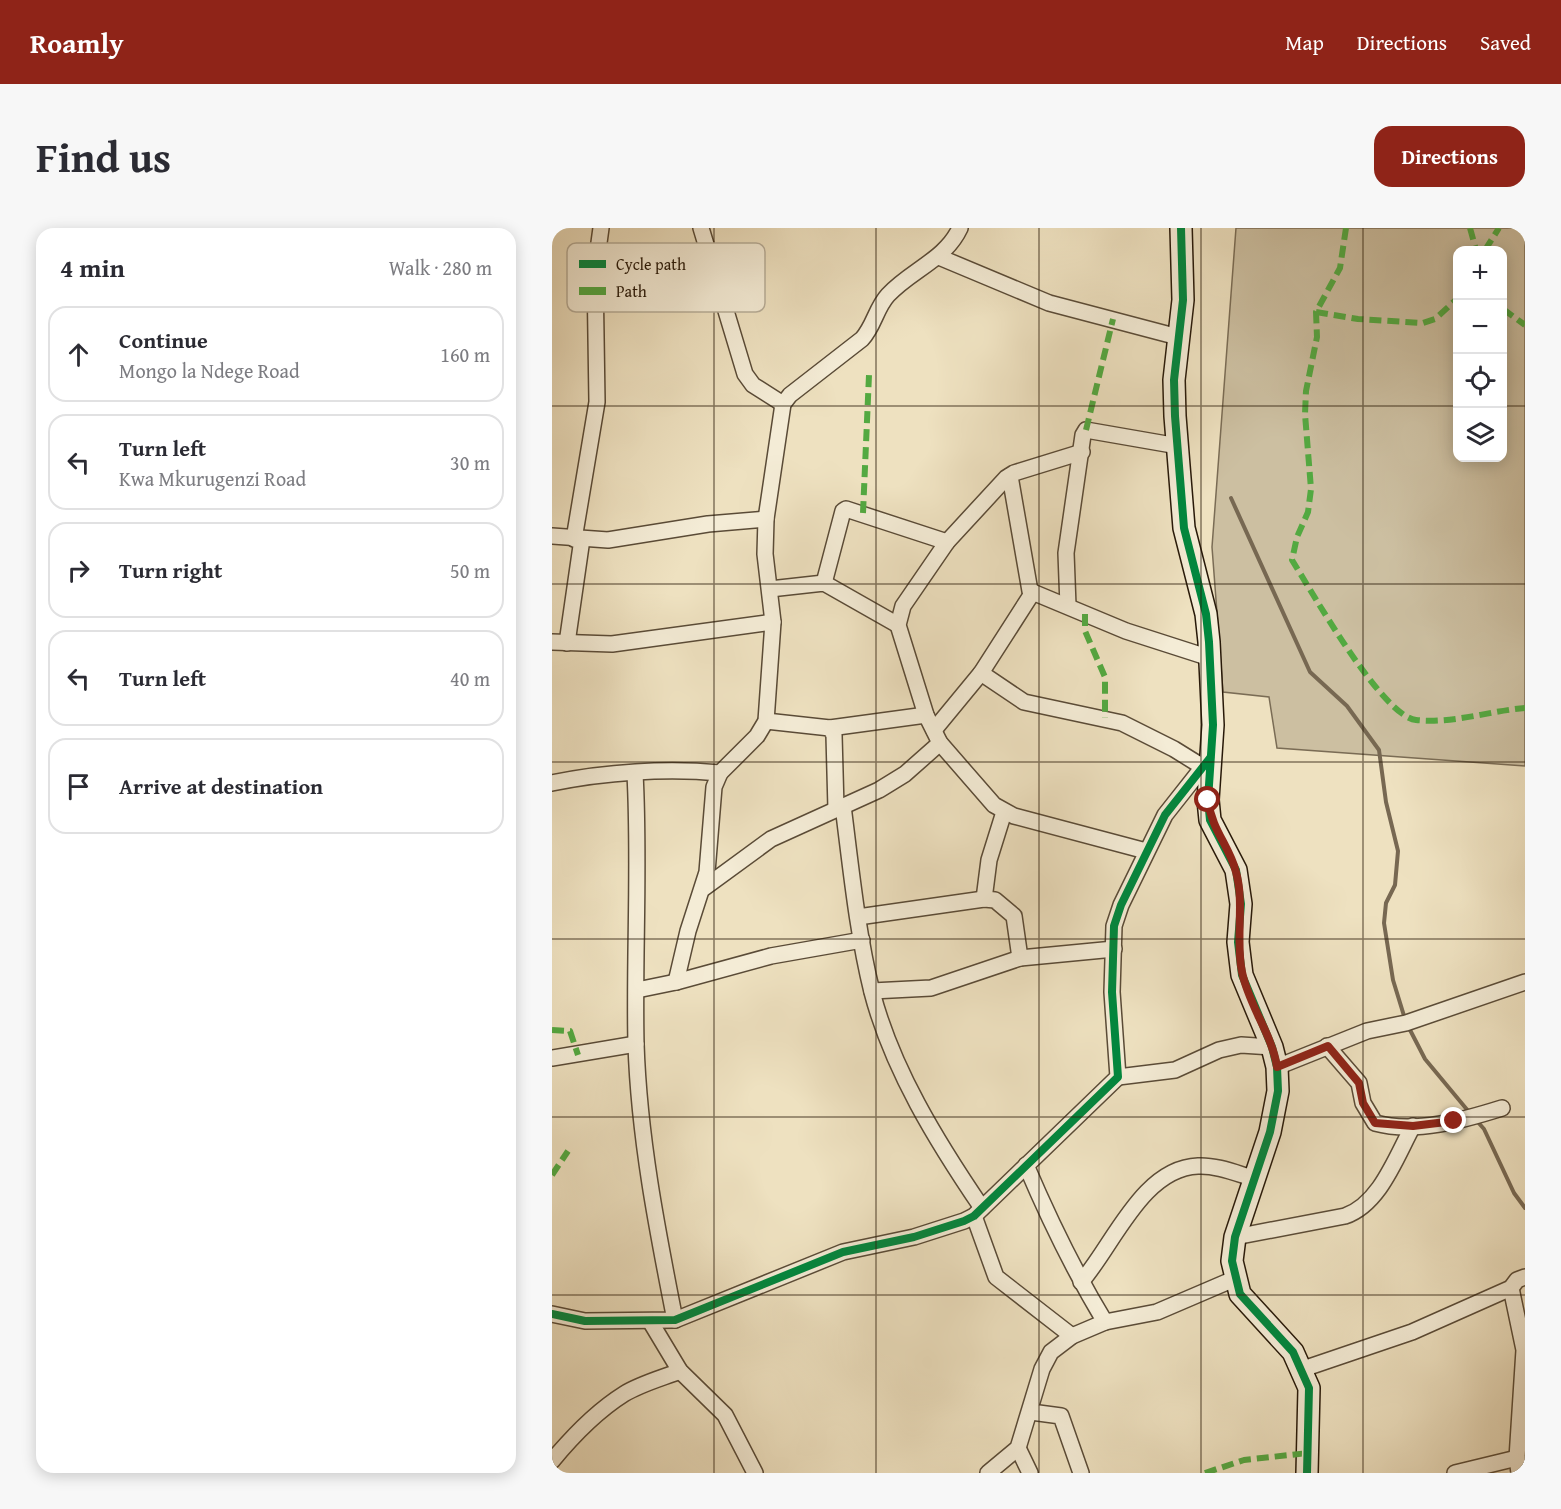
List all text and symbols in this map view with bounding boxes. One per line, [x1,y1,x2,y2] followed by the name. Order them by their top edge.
[30,22,124,63] text: Roamly
[1285,27,1324,58] text: Map
[1357,27,1447,58] text: Directions
[1480,27,1531,58] text: Saved
[36,126,171,187] text: Find us
[1374,126,1525,187] button: Directions
[567,243,765,312] legend
[1453,246,1507,462] map controls
[1453,246,1507,300] button: +
[60,248,125,287] text: 4 min
[616,252,686,276] text: Cycle path
[389,253,492,282] text: Walk · 280 m
[616,279,647,303] text: Path
[1453,300,1507,354] button: −
[119,324,208,356] text: Continue
[62,338,95,371] icon: ahead
[440,340,490,369] text: 160 m
[1453,354,1507,408] button: locate
[119,356,300,385] text: Mongo la Ndege Road
[1453,408,1507,462] button: layers
[119,432,206,464] text: Turn left
[62,446,95,479] icon: left
[450,448,490,477] text: 30 m
[119,464,306,493] text: Kwa Mkurugenzi Road
[62,554,95,587] icon: right
[119,554,222,586] text: Turn right
[450,556,490,585] text: 50 m
[62,662,95,695] icon: left
[119,662,206,694] text: Turn left
[450,664,490,693] text: 40 m
[62,770,95,803] icon: arrive
[119,770,323,802] text: Arrive at destination
[1194,786,1220,812] route start
[1440,1107,1466,1133] route end

